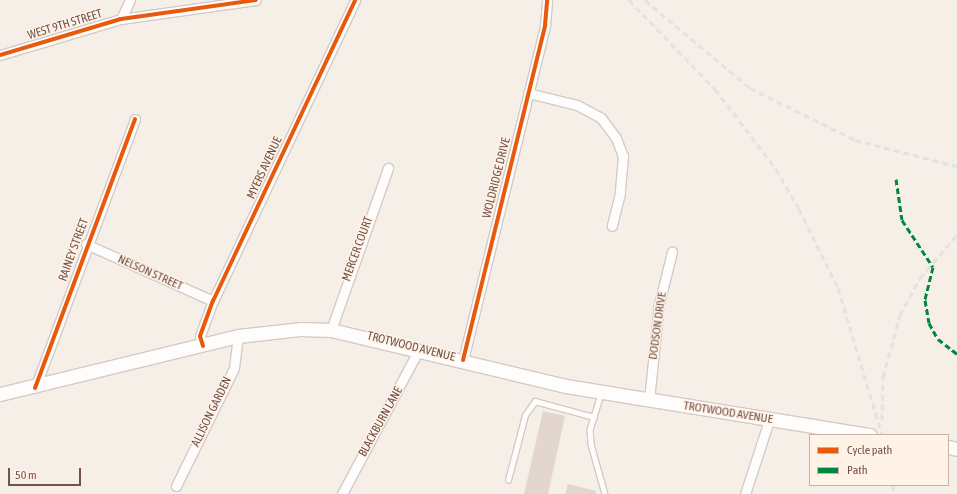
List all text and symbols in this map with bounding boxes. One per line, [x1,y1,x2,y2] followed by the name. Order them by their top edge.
[26,7,104,43] street label: WEST 9TH STREET
[244,135,286,201] street label: MYERS AVENUE
[480,136,514,220] street label: WOLDRIDGE DRIVE
[340,215,376,283] street label: MERCER COURT
[56,217,92,283] street label: RAINEY STREET
[115,252,185,294] street label: NELSON STREET
[646,291,670,361] street label: DODSON DRIVE
[366,329,456,365] street label: TROTWOOD AVENUE
[189,375,235,449] street label: ALLISON GARDEN
[356,385,406,459] street label: BLACKBURN LANE
[682,399,774,427] street label: TROTWOOD AVENUE
[809,434,949,486] legend
[847,443,892,457] text: Cycle path
[10,460,83,486] scale bar
[847,463,868,477] text: Path
[15,468,37,482] text: 50 m

